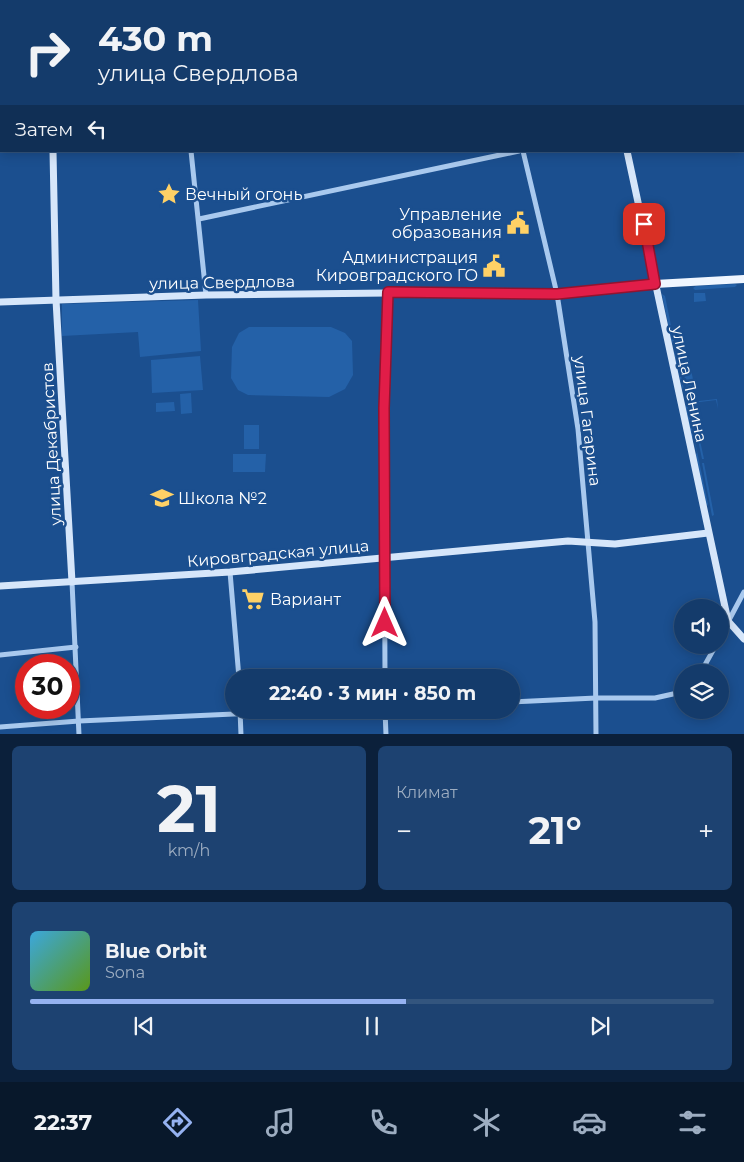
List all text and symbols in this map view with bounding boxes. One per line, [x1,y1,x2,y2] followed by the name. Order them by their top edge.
[98,17,213,60] text: 430 m
[15,20,80,85] icon: right
[98,60,299,87] text: улица Свердлова
[83,115,111,143] icon: left
[15,118,73,141] text: Затем
[156,181,182,207] place icon: Вечный огонь
[185,185,302,204] place label: Вечный огонь
[623,203,665,245] pin
[392,205,502,242] place label: Управление образования
[505,210,531,236] public building icon: Управление образования
[630,210,658,238] icon: arrive
[316,248,478,285] place label: Администрация Кировградского ГО
[481,253,507,279] public building icon: Администрация Кировградского ГО
[148,272,295,293] street label: улица Свердлова
[668,323,711,444] street label: улица Ленина
[570,354,605,487] street label: улица Гагарина
[38,362,65,527] street label: улица Декабристов
[149,485,175,511] school or university icon: Школа №2
[178,489,267,508] place label: Школа №2
[186,536,370,571] street label: Кировградская улица
[240,586,266,612] supermarket icon: Вариант
[270,590,341,609] place label: Вариант
[358,596,410,648] position arrow
[674,599,729,719] map controls
[674,599,729,654] button: sound
[15,654,80,719] speed limit sign: 30
[674,664,729,719] button: layers
[269,682,476,705] text: 22:40 · 3 мин · 850 m
[157,769,221,848] text: 21
[396,783,458,802] text: Климат
[528,807,582,854] text: 21°
[396,814,412,848] text: −
[698,814,714,848] text: +
[168,841,210,860] text: km/h
[105,940,207,963] text: Blue Orbit
[105,963,145,982] text: Sona
[130,1012,158,1040] icon: previous
[358,1012,386,1040] icon: pause
[586,1012,614,1040] icon: next
[160,1105,195,1140] icon: directions
[263,1105,298,1140] icon: music
[366,1105,401,1140] icon: phone
[469,1105,504,1140] icon: climate
[572,1105,607,1140] icon: car
[675,1105,710,1140] icon: filters
[34,1109,92,1136] text: 22:37

